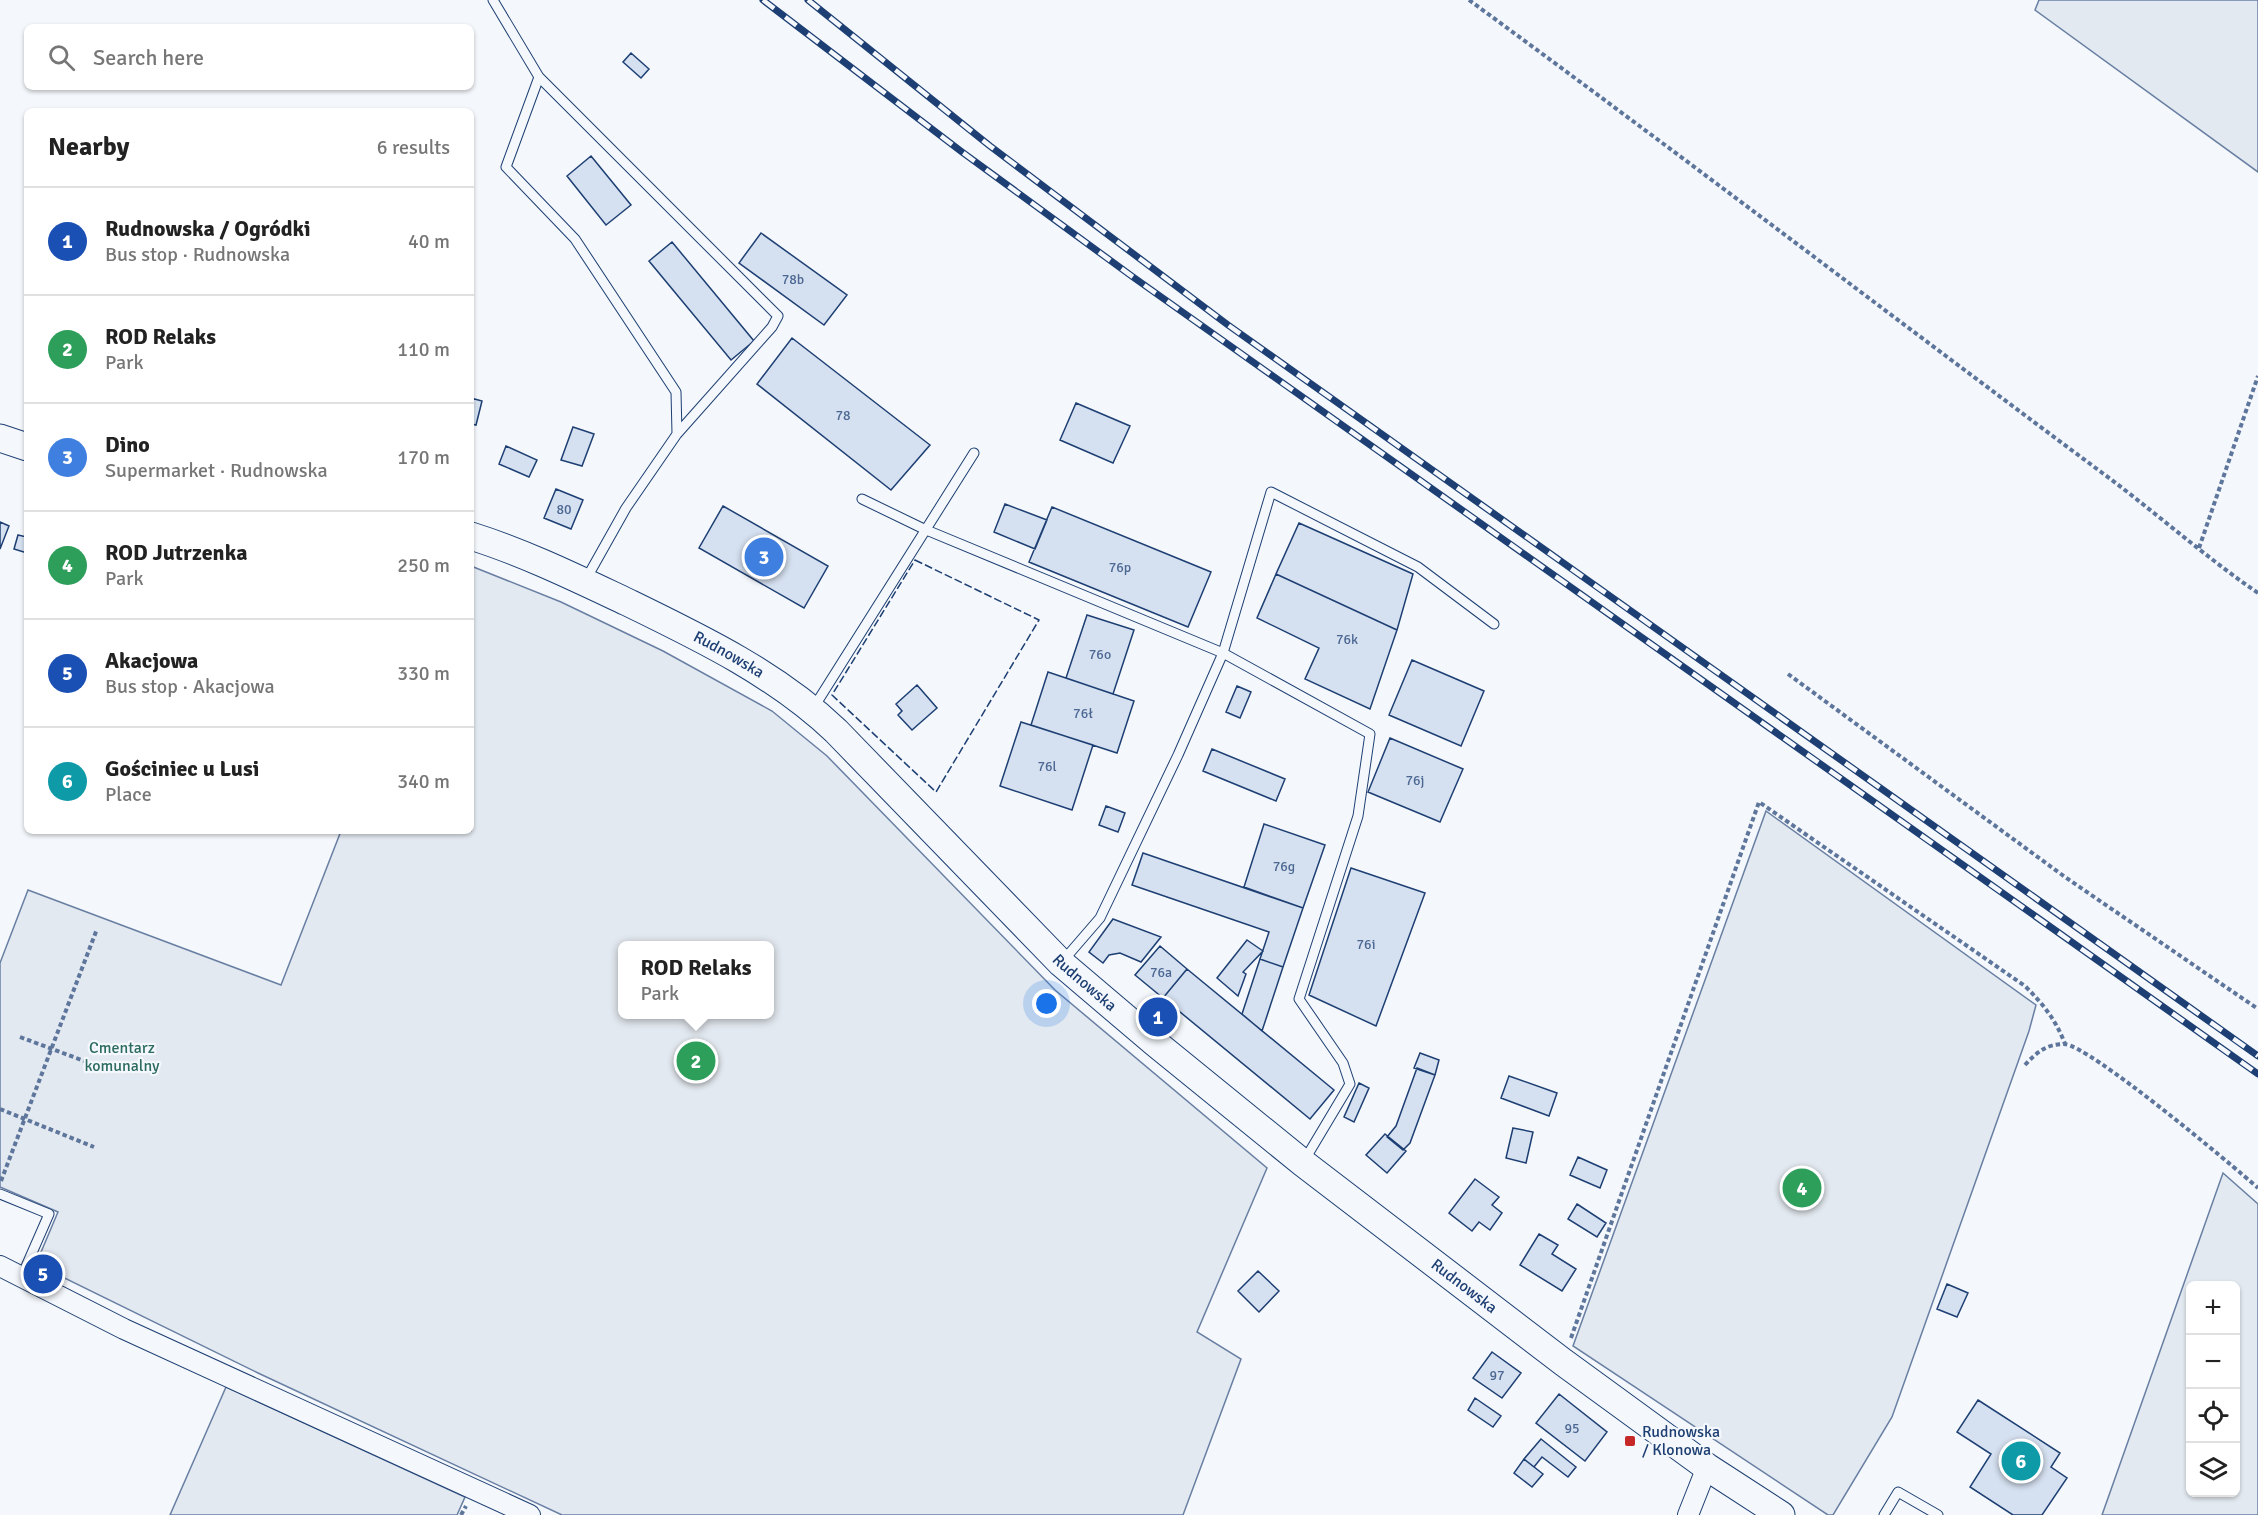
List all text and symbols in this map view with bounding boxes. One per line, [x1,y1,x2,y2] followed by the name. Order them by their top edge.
[24,24,474,90] search box
[45,41,78,74] icon: search
[93,44,204,71] text: Search here
[48,131,129,163] text: Nearby
[377,135,450,160] text: 6 results
[105,215,310,242] text: Rudnowska / Ogródki
[62,229,73,254] text: 1
[408,229,450,254] text: 40 m
[105,242,290,267] text: Bus stop · Rudnowska
[782,271,804,288] house number: 78b
[105,323,216,350] text: ROD Relaks
[62,337,73,362] text: 2
[397,337,450,362] text: 110 m
[105,350,143,375] text: Park
[835,407,851,424] house number: 78
[105,431,150,458] text: Dino
[62,445,73,470] text: 3
[397,445,450,470] text: 170 m
[105,458,328,483] text: Supermarket · Rudnowska
[556,501,572,518] house number: 80
[744,534,783,580] pin: 3
[105,539,247,566] text: ROD Jutrzenka
[62,553,73,578] text: 4
[397,553,450,578] text: 250 m
[1109,559,1131,576] house number: 76p
[105,566,143,591] text: Park
[690,627,768,683] street label: Rudnowska
[1336,631,1358,648] house number: 76k
[1089,646,1111,663] house number: 76o
[105,647,198,674] text: Akacjowa
[62,661,73,686] text: 5
[397,661,450,686] text: 330 m
[105,674,275,699] text: Bus stop · Akacjowa
[1073,705,1093,722] house number: 76ł
[105,755,259,782] text: Gościniec u Lusi
[1037,758,1057,775] house number: 76l
[62,769,73,794] text: 6
[397,769,450,794] text: 340 m
[1405,772,1425,789] house number: 76j
[105,782,152,807] text: Place
[1273,858,1295,875] house number: 76g
[1357,936,1375,953] house number: 76i
[618,941,774,1019] popup
[1048,950,1121,1016] street label: Rudnowska
[640,954,752,981] text: ROD Relaks
[1150,964,1172,981] house number: 76a
[640,981,679,1006] text: Park
[1032,989,1061,1018] your location
[1138,994,1178,1040] pin: 1
[84,1038,160,1076] park label: Cmentarz komunalny
[676,1038,716,1084] pin: 2
[1782,1166,1822,1210] pin: 4
[24,1252,63,1296] pin: 5
[1427,1255,1501,1318] street label: Rudnowska
[2186,1281,2240,1497] map controls
[2186,1281,2240,1335] button: +
[2186,1335,2240,1389] button: −
[1489,1367,1505,1384] house number: 97
[2186,1389,2240,1443] button: locate
[1564,1420,1580,1437] house number: 95
[1642,1422,1720,1460] place label: Rudnowska / Klonowa
[1623,1434,1637,1448] marker: Rudnowska / Klonowa
[2002,1438,2040,1484] pin: 6
[2186,1443,2240,1497] button: layers

